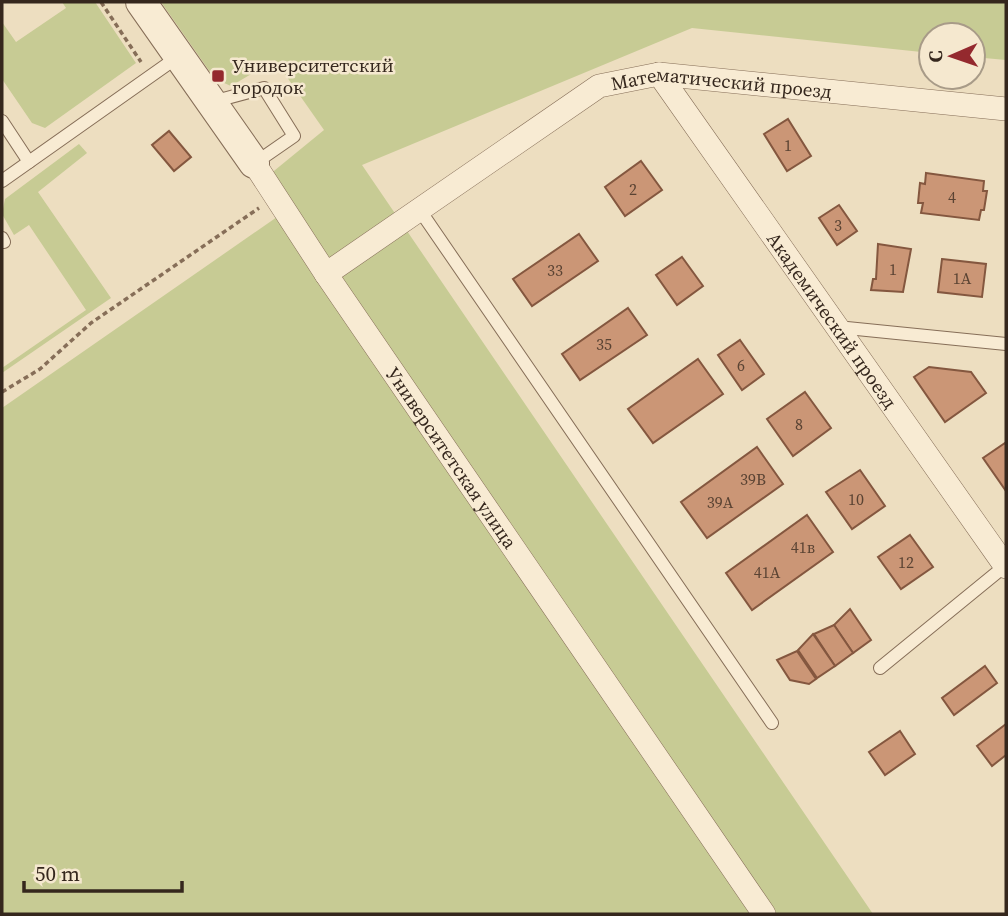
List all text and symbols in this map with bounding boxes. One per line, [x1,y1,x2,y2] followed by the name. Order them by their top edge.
[917,21,987,91] north arrow
[922,50,948,63] text: С
[232,52,394,100] place label: Университетский городок
[609,61,833,104] street label: Математический проезд
[210,68,226,84] marker: Университетский городок
[784,134,792,156] house number: 1
[629,178,637,200] house number: 2
[948,186,956,208] house number: 4
[834,214,842,236] house number: 3
[761,227,903,414] street label: Академический проезд
[889,258,897,280] house number: 1
[547,259,563,281] house number: 33
[953,267,972,289] house number: 1А
[596,333,612,355] house number: 35
[737,354,745,376] house number: 6
[380,362,523,554] street label: Университетская улица
[795,413,803,435] house number: 8
[740,468,766,490] house number: 39В
[848,488,864,510] house number: 10
[707,491,734,513] house number: 39А
[791,536,815,558] house number: 41в
[898,551,914,573] house number: 12
[754,561,781,583] house number: 41А
[24,850,182,894] scale bar
[35,859,80,888] text: 50 m

